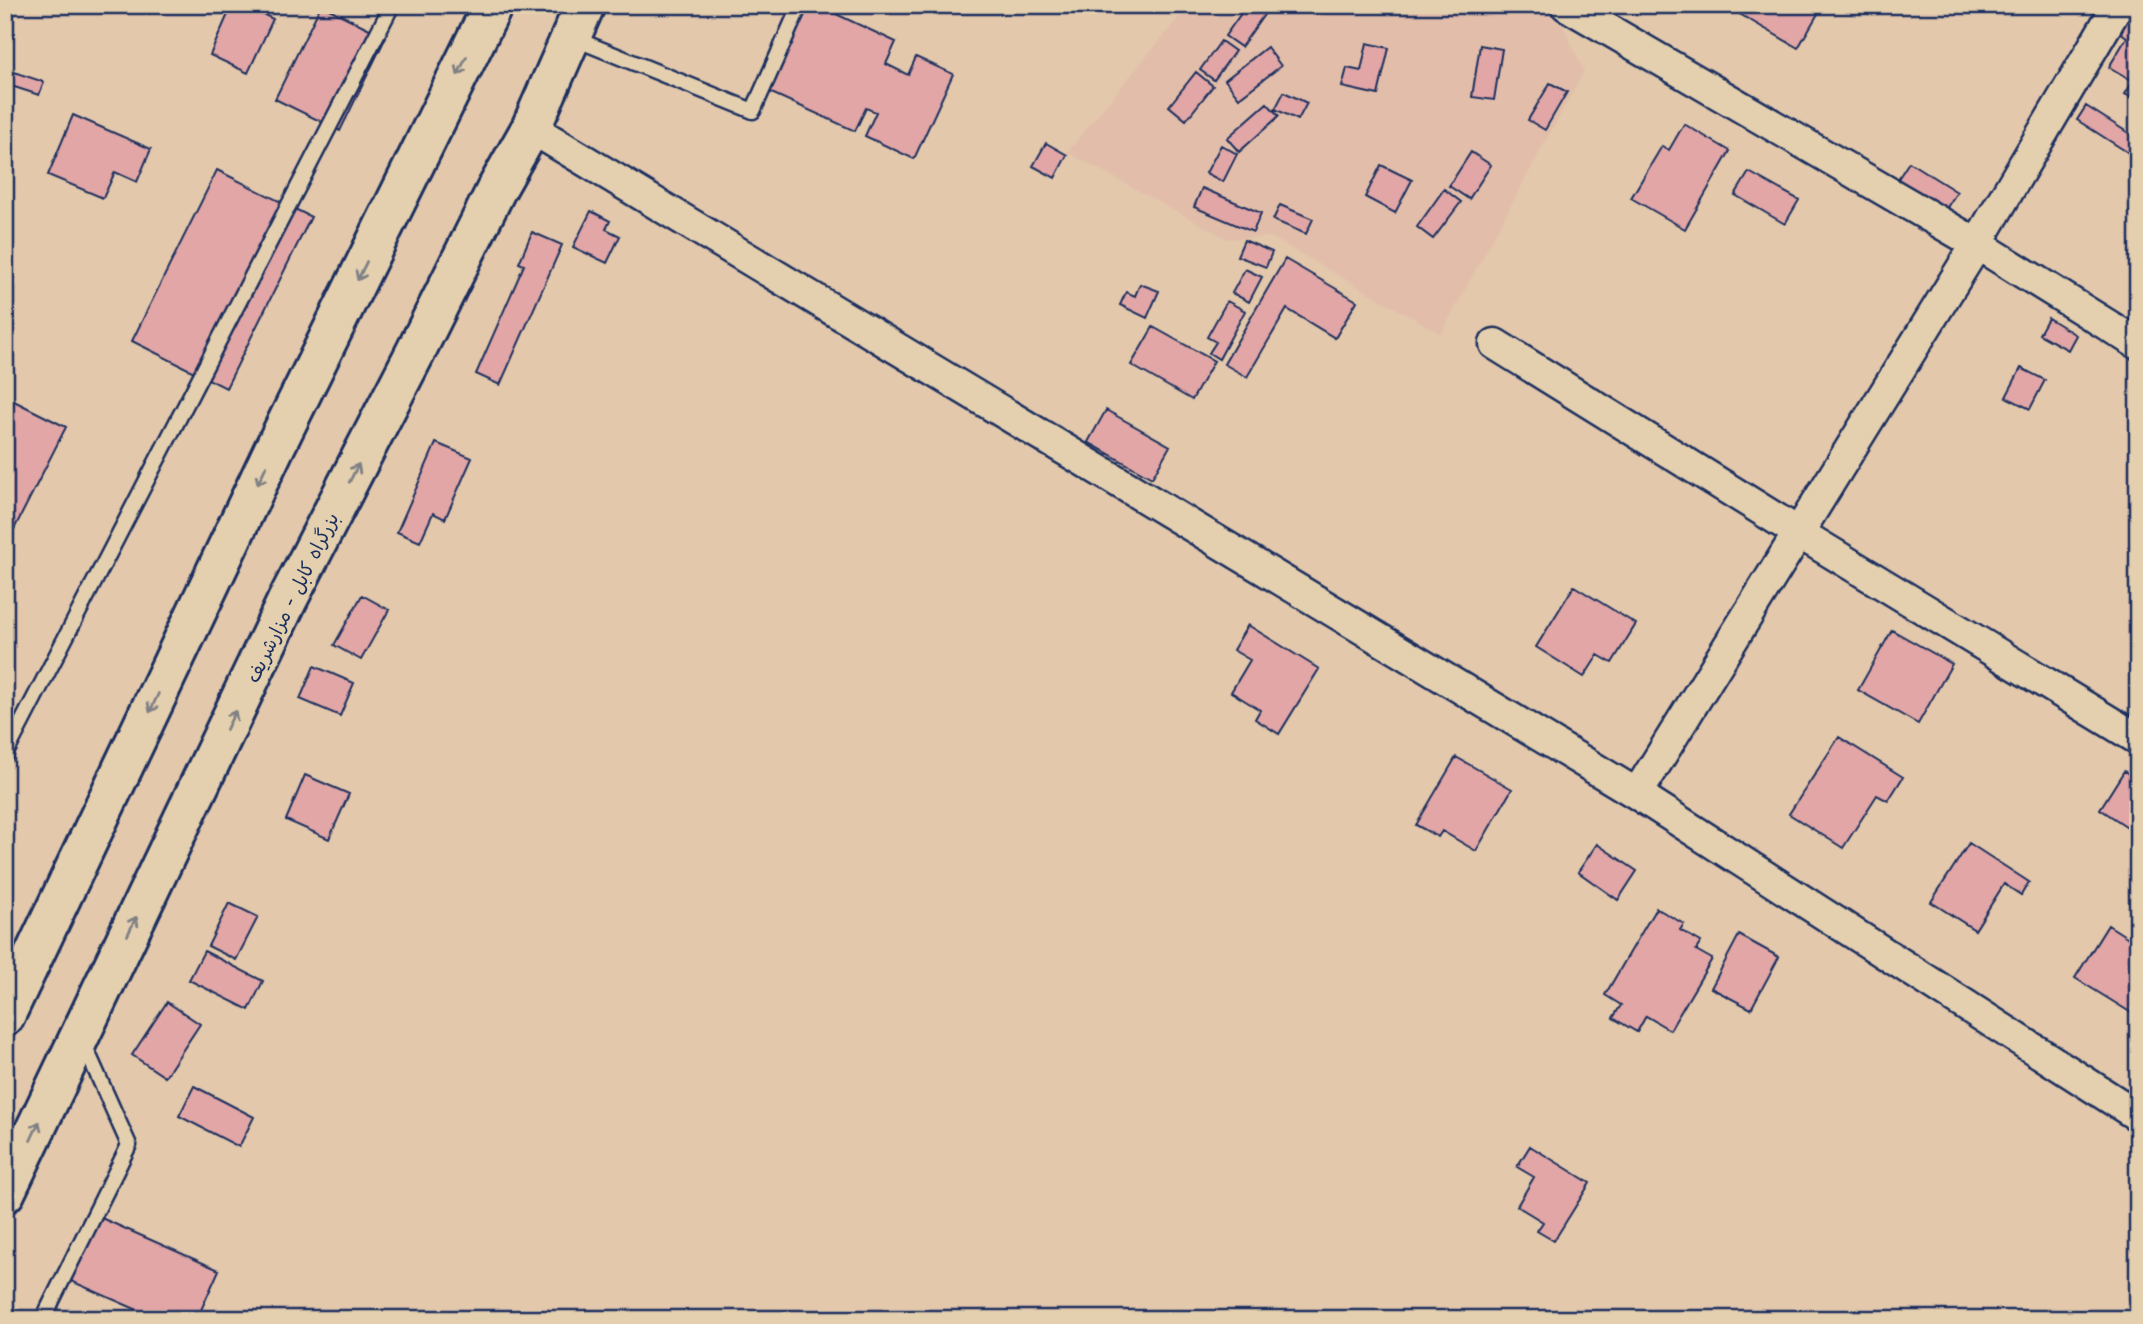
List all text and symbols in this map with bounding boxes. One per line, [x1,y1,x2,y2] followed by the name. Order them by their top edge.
[455,56,469,76] one-way arrow
[355,260,368,281] one-way arrow
[347,463,361,484] one-way arrow
[255,464,268,485] one-way arrow
[238,507,344,687] street label: بزرگراه کابل - مزارشریف
[147,692,160,713] one-way arrow
[224,710,238,731] one-way arrow
[126,916,140,937] one-way arrow
[28,1121,42,1142] one-way arrow

